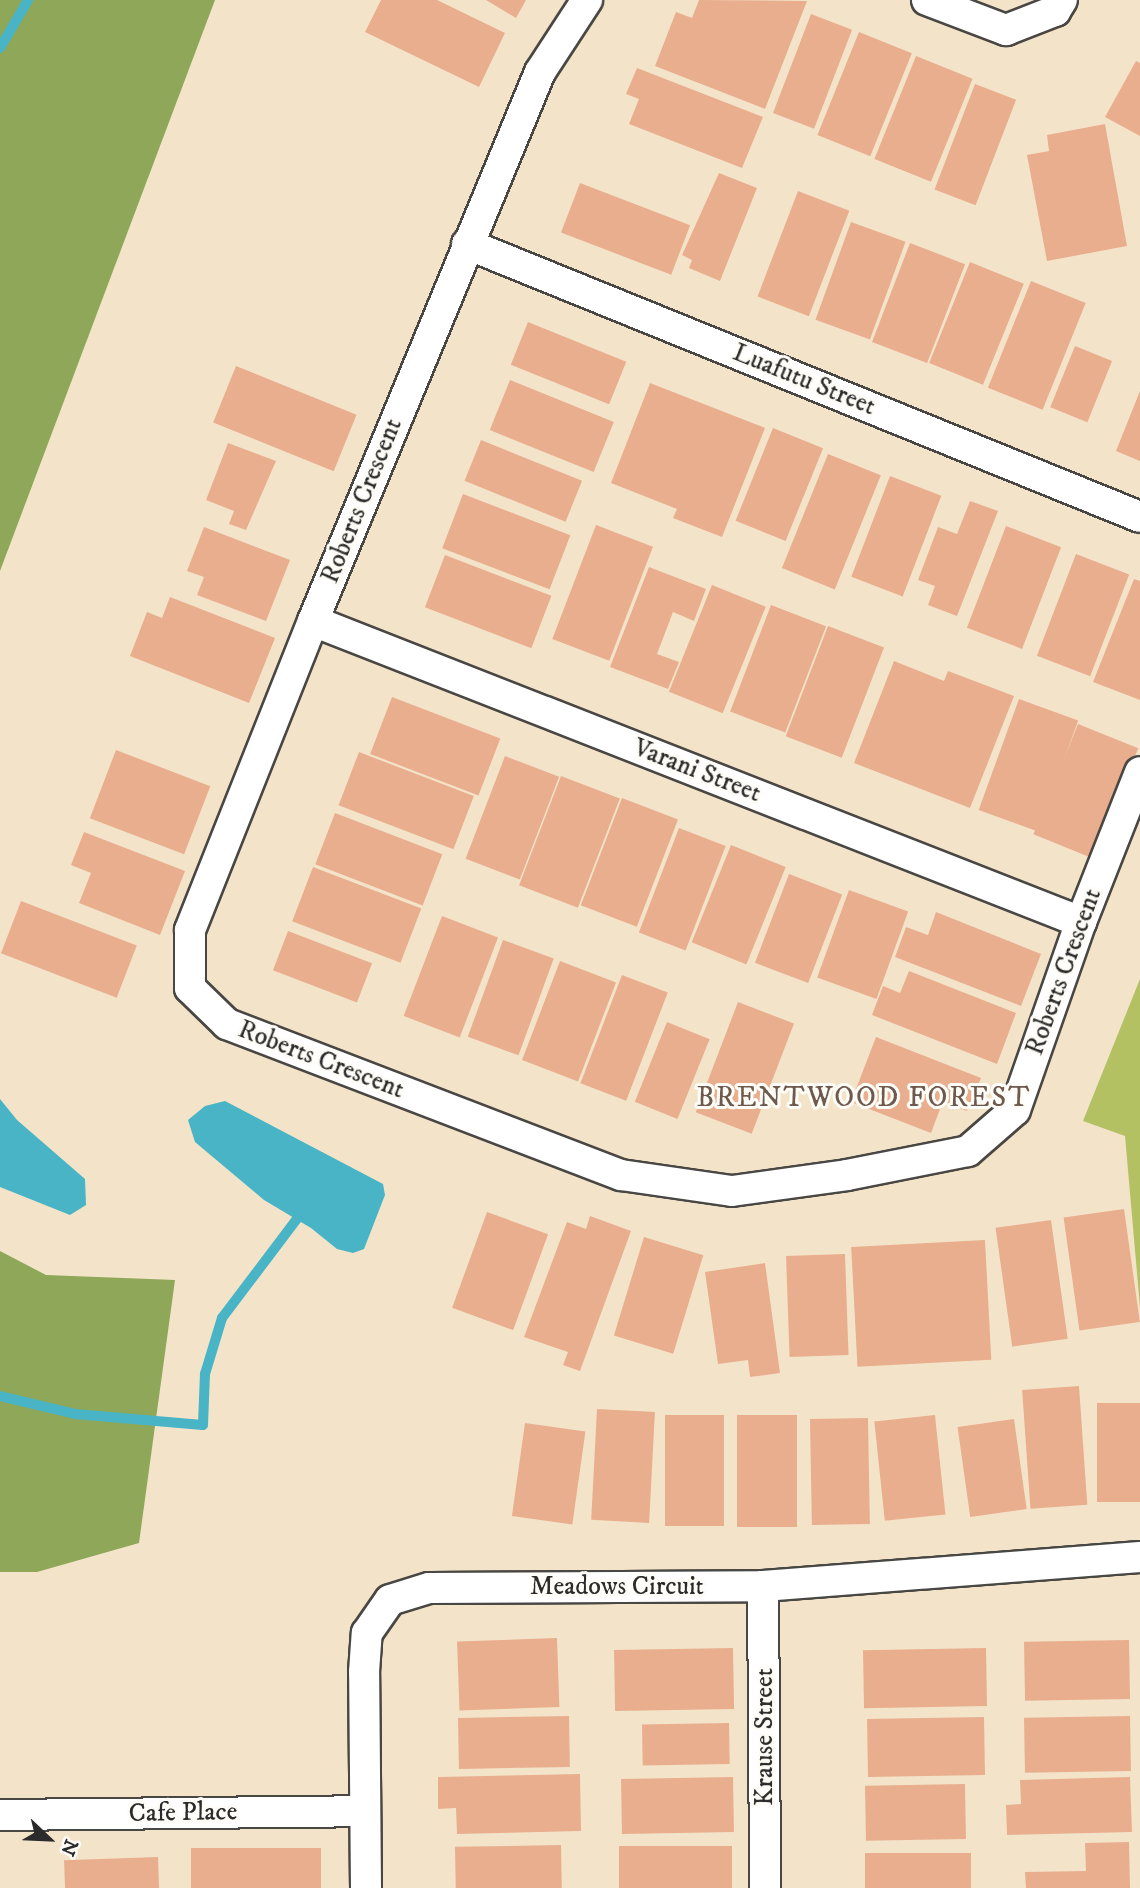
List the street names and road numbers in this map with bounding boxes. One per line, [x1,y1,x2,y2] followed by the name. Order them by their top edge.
[728,337,880,423] street label: Luafutu Street
[315,414,409,588] street label: Roberts Crescent
[629,732,765,810] street label: Varani Street
[1019,884,1109,1060] street label: Roberts Crescent
[234,1014,408,1106] street label: Roberts Crescent
[530,1571,704,1603] street label: Meadows Circuit
[749,1668,781,1806] street label: Krause Street
[128,1796,238,1830] street label: Cafe Place

